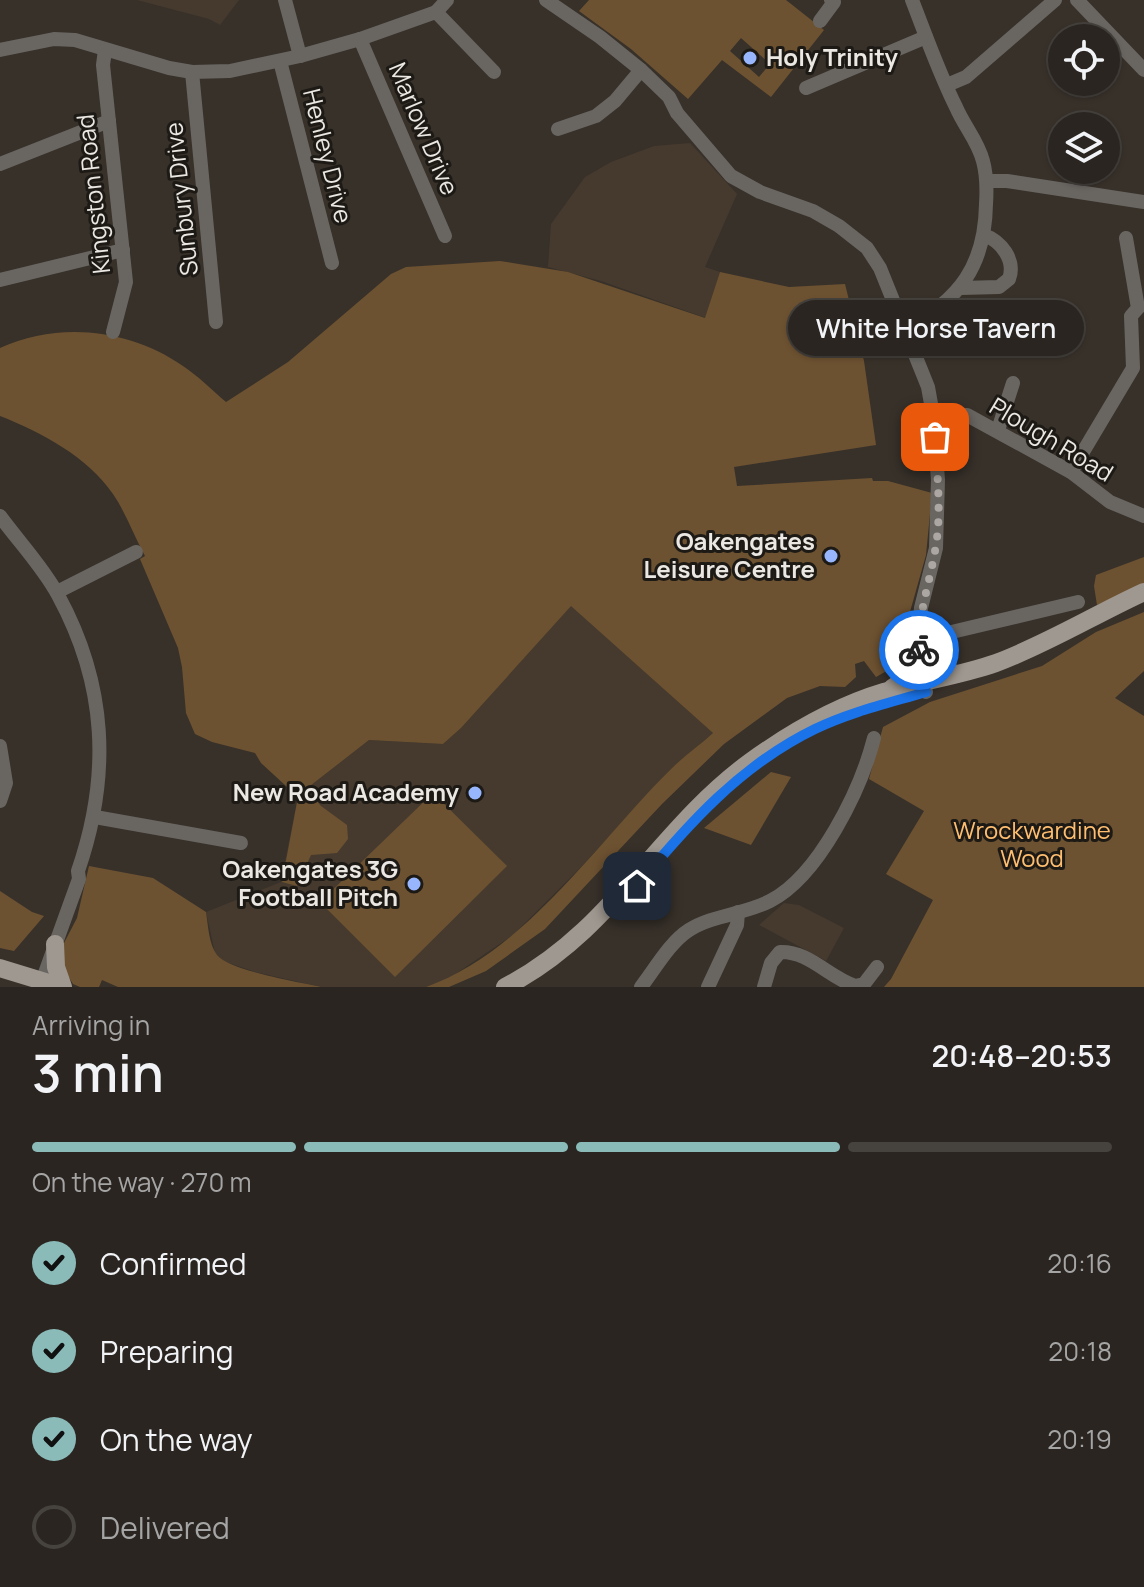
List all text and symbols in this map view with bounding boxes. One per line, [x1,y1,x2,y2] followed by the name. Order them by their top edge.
[1048,24,1120,184] map controls
[1048,24,1120,96] button: locate
[766,40,899,73] place label: Holy Trinity
[741,49,759,67] marker: Holy Trinity
[382,57,467,200] street label: Marlow Drive
[296,85,361,226] street label: Henley Drive
[1048,112,1120,184] button: layers
[68,113,117,276] street label: Kingston Road
[156,121,205,277] street label: Sunbury Drive
[787,301,1083,357] callout: White Horse Tavern
[816,310,1056,346] text: White Horse Tavern
[984,389,1120,489] street label: Plough Road
[901,403,969,471] pin
[913,415,957,459] icon: bag
[643,524,815,585] place label: Oakengates Leisure Centre
[822,547,840,565] marker: Oakengates Leisure Centre
[879,610,959,690] courier
[897,628,941,672] icon: bike
[233,775,460,808] place label: New Road Academy
[466,784,484,802] marker: New Road Academy
[953,813,1111,874] park label: Wrockwardine Wood
[222,852,398,913] place label: Oakengates 3G Football Pitch
[603,852,671,920] pin
[615,864,659,908] icon: home
[405,875,423,893] marker: Oakengates 3G Football Pitch
[32,1007,150,1043] text: Arriving in
[932,1035,1112,1076] text: 20:48–20:53
[32,1037,164,1108] text: 3 min
[32,1164,252,1200] text: On the way · 270 m
[32,1241,76,1285] icon: check
[100,1243,247,1284] text: Confirmed
[1047,1245,1112,1281] text: 20:16
[32,1329,76,1373] icon: check
[100,1331,234,1372] text: Preparing
[1048,1333,1112,1369] text: 20:18
[32,1417,76,1461] icon: check
[100,1419,253,1460] text: On the way
[1047,1421,1112,1457] text: 20:19
[100,1507,230,1548] text: Delivered

